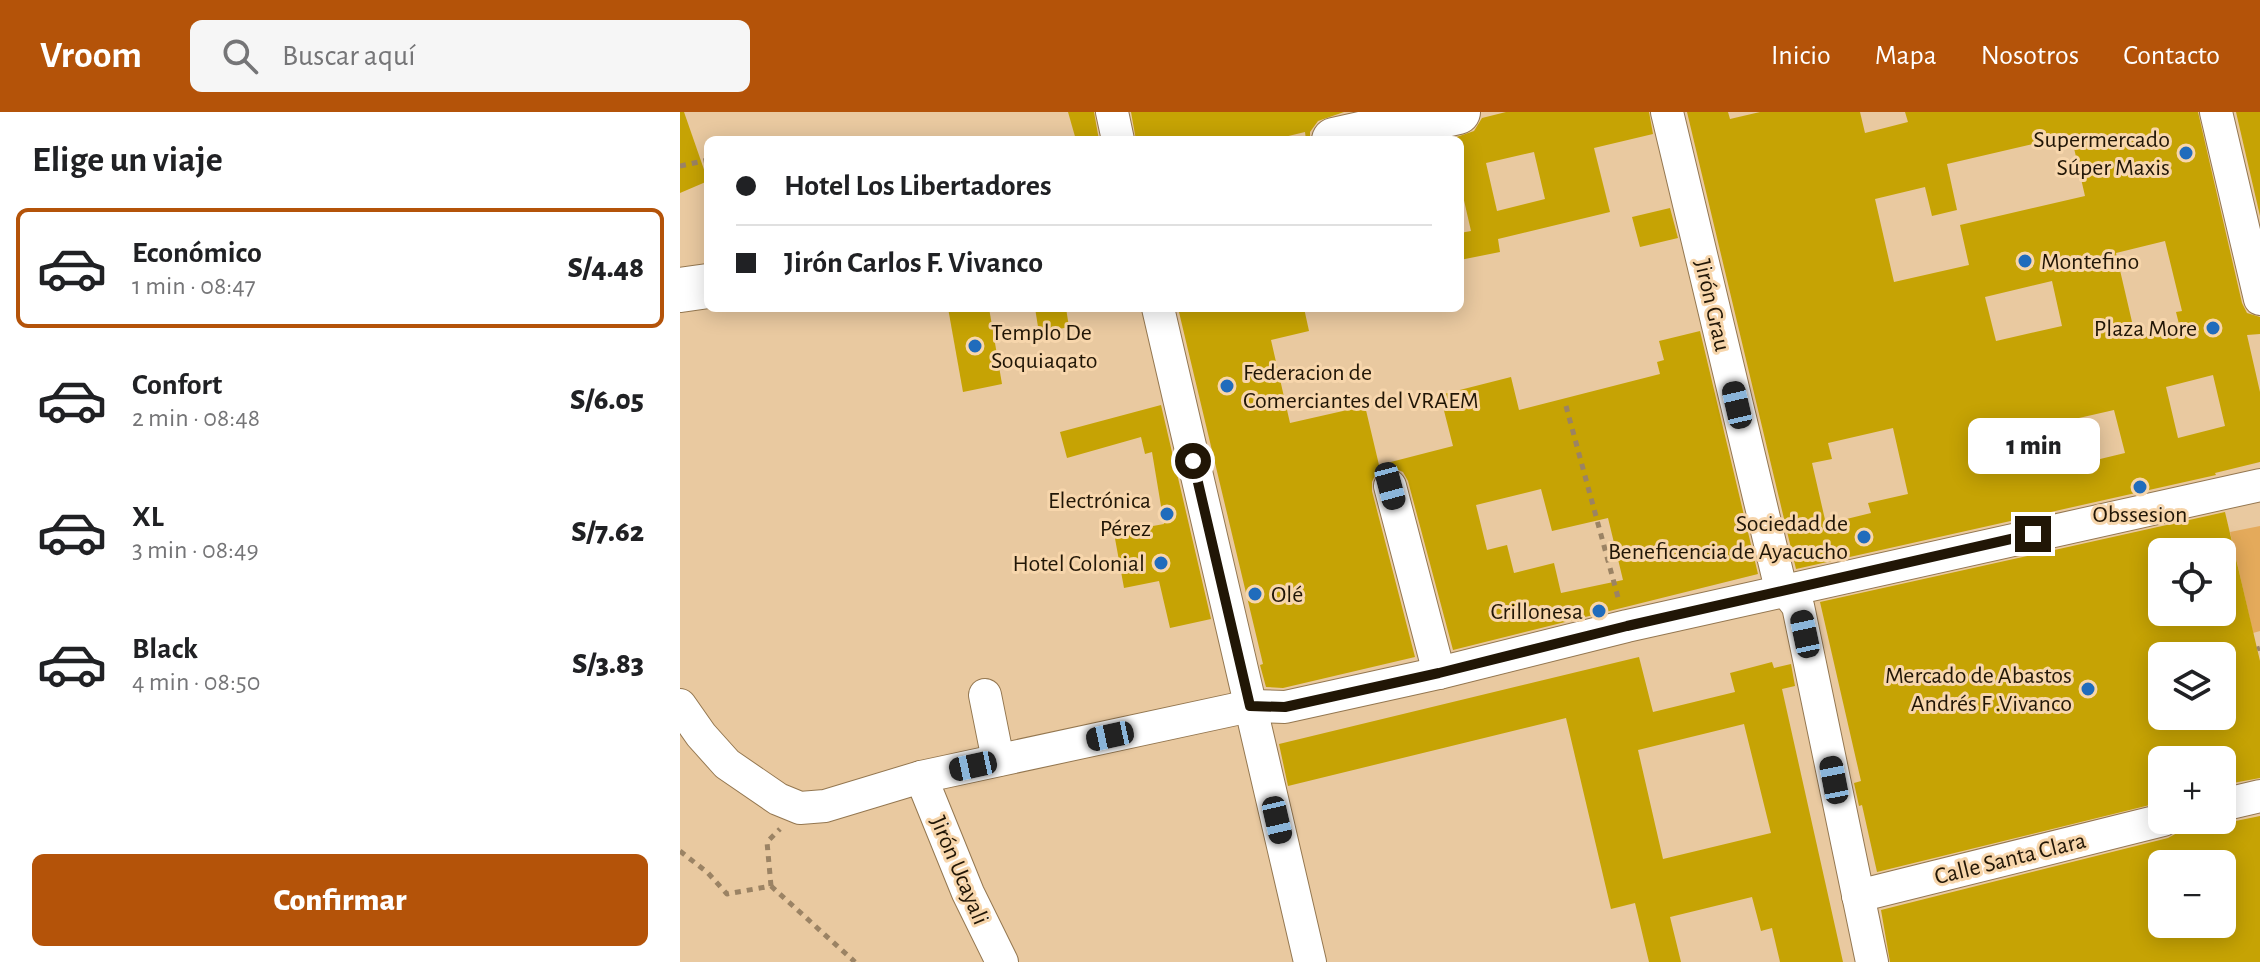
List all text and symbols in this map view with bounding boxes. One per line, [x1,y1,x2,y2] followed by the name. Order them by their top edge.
[190,20,750,92] search box
[218,34,262,78] icon: search
[40,37,142,75] text: Vroom
[282,41,416,71] text: Buscar aquí
[1771,42,1831,70] text: Inicio
[1875,42,1937,70] text: Mapa
[1981,42,2079,70] text: Nosotros
[2123,42,2220,70] text: Contacto
[2033,128,2170,180] place label: Supermercado Súper Maxis
[32,142,223,178] text: Elige un viaje
[2177,144,2195,162] marker: Supermercado Súper Maxis
[784,171,1051,201] text: Hotel Los Libertadores
[36,232,108,304] icon: car
[132,238,262,268] text: Económico
[784,248,1043,278] text: Jirón Carlos F. Vivanco
[2041,250,2139,274] place label: Montefino
[2016,252,2034,270] marker: Montefino
[568,253,644,283] text: S/4.48
[1690,257,1734,354] street label: Jirón Grau
[132,273,256,299] text: 1 min · 08:47
[2094,317,2197,341] place label: Plaza More
[2204,319,2222,337] marker: Plaza More
[991,321,1097,373] place label: Templo De Soquiaqato
[966,337,984,355] marker: Templo De Soquiaqato
[1243,361,1479,413] place label: Federacion de Comerciantes del VRAEM
[36,364,108,436] icon: car
[132,370,222,400] text: Confort
[1218,377,1236,395] marker: Federacion de Comerciantes del VRAEM
[1720,379,1754,431] car
[570,385,644,415] text: S/6.05
[132,405,260,431] text: 2 min · 08:48
[1967,418,2099,474] callout: 1 min
[2006,433,2062,459] text: 1 min
[1175,443,1211,479] route start
[1372,460,1408,512] car
[2131,478,2149,496] marker: Obssesion
[1048,489,1151,541] place label: Electrónica Pérez
[36,496,108,568] icon: car
[132,502,164,532] text: XL
[2092,503,2188,527] place label: Obssesion
[1158,505,1176,523] marker: Electrónica Pérez
[1608,512,1848,564] place label: Sociedad de Beneficencia de Ayacucho
[2015,516,2051,552] route end
[571,517,644,547] text: S/7.62
[1855,528,1873,546] marker: Sociedad de Beneficencia de Ayacucho
[132,537,259,563] text: 3 min · 08:49
[2148,538,2236,938] map controls
[2148,538,2236,626] button: locate
[1013,552,1145,576] place label: Hotel Colonial
[1152,554,1170,572] marker: Hotel Colonial
[1271,583,1303,607] place label: Olé
[1246,585,1264,603] marker: Olé
[1491,600,1583,624] place label: Crillonesa
[1590,602,1608,620] marker: Crillonesa
[1788,608,1822,660] car
[36,628,108,700] icon: car
[132,634,198,664] text: Black
[2148,642,2236,730] button: layers
[572,649,644,679] text: S/3.83
[1885,664,2072,716] place label: Mercado de Abastos Andrés F .Vivanco
[132,669,260,695] text: 4 min · 08:50
[2079,680,2097,698] marker: Mercado de Abastos Andrés F .Vivanco
[1084,719,1136,753] car
[2148,746,2236,834] button: +
[947,749,999,783] car
[1818,754,1850,806] car
[1260,794,1294,846] car
[925,812,993,928] street label: Jirón Ucayali
[1932,829,2088,889] street label: Calle Santa Clara
[2148,850,2236,938] button: −
[32,854,648,946] button: Confirmar

